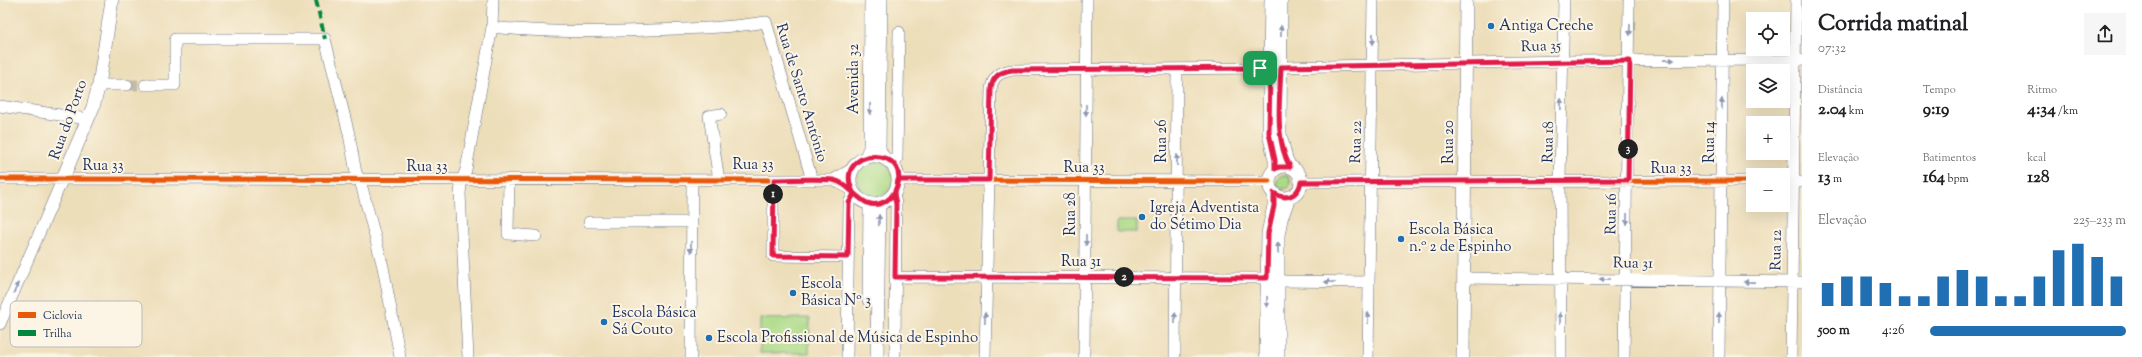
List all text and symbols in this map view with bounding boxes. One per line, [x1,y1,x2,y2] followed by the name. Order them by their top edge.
[1818,9,1968,41] text: Corrida matinal
[1746,12,1790,212] map controls
[1746,12,1790,56] button: locate
[2084,13,2126,55] button: share
[1499,16,1594,37] place label: Antiga Creche
[770,21,832,165] street label: Rua de Santo António
[1486,21,1496,31] marker: Antiga Creche
[1278,24,1284,37] one-way arrow
[1627,24,1633,37] one-way arrow
[1370,33,1376,46] one-way arrow
[1521,36,1561,58] street label: Rua 35
[1818,40,1846,58] text: 07:32
[844,44,865,114] street label: Avenida 32
[1243,51,1277,85] pin
[1249,57,1271,79] icon: arrive
[1663,57,1676,63] one-way arrow
[1746,64,1790,108] button: layers
[45,77,93,163] street label: Rua do Porto
[1818,82,1863,98] text: Distância
[1923,82,1956,98] text: Tempo
[2027,82,2057,98] text: Ritmo
[1558,97,1564,110] one-way arrow
[1719,97,1725,110] one-way arrow
[1818,98,1847,122] text: 2.04
[1923,98,1949,122] text: 9:19
[2027,98,2056,122] text: 4:34
[867,103,873,116] one-way arrow
[1847,103,1864,119] text: km
[2056,103,2078,119] text: /km
[1083,104,1089,117] one-way arrow
[1746,116,1790,160] button: +
[1152,119,1173,163] street label: Rua 26
[1346,120,1368,164] street label: Rua 22
[1439,120,1460,164] street label: Rua 20
[1538,121,1560,163] street label: Rua 18
[1700,121,1721,163] street label: Rua 14
[1618,139,1638,159] pin: 3
[1626,141,1630,157] text: 3
[1818,150,1859,166] text: Elevação
[1923,150,1976,166] text: Batimentos
[2027,150,2046,166] text: kcal
[1174,153,1180,166] one-way arrow
[732,155,774,176] street label: Rua 33
[82,156,124,177] street label: Rua 33
[406,157,448,178] street label: Rua 33
[1063,158,1105,179] street label: Rua 33
[1650,159,1692,180] street label: Rua 33
[1818,166,1831,190] text: 13
[1923,166,1945,190] text: 164
[2027,166,2050,190] text: 128
[1746,168,1790,212] button: −
[1831,171,1842,187] text: m
[1945,171,1969,187] text: bpm
[763,184,783,204] pin: 1
[771,186,775,202] text: 1
[1061,192,1082,236] street label: Rua 28
[1601,193,1623,235] street label: Rua 16
[1150,198,1259,236] place label: Igreja Adventista do Sétimo Dia
[1137,212,1147,222] marker: Igreja Adventista do Sétimo Dia
[1818,212,1867,230] text: Elevação
[2073,212,2126,230] text: 225–233 m
[876,213,882,226] one-way arrow
[1624,213,1630,226] one-way arrow
[1409,220,1512,258] place label: Escola Básica n.º 2 de Espinho
[1766,229,1788,271] street label: Rua 12
[1083,234,1089,247] one-way arrow
[1396,234,1406,244] marker: Escola Básica n.º 2 de Espinho
[688,241,694,254] one-way arrow
[1275,241,1281,254] one-way arrow
[1061,252,1101,273] street label: Rua 31
[1613,253,1653,275] street label: Rua 31
[1114,267,1134,287] pin: 2
[1121,269,1127,285] text: 2
[801,274,871,312] place label: Escola Básica Nº 3
[1598,276,1611,282] one-way arrow
[1743,278,1755,285] one-way arrow
[1323,279,1336,285] one-way arrow
[12,282,19,294] one-way arrow
[788,288,798,298] marker: Escola Básica Nº 3
[1264,296,1270,309] one-way arrow
[10,301,142,347] legend
[612,303,696,341] place label: Escola Básica Sá Couto
[43,308,82,324] text: Ciclovia
[982,311,988,324] one-way arrow
[1172,311,1178,324] one-way arrow
[1716,311,1722,324] one-way arrow
[1365,312,1372,324] one-way arrow
[1557,312,1564,324] one-way arrow
[599,317,609,327] marker: Escola Básica Sá Couto
[1818,322,1850,340] text: 500 m
[1882,322,1904,340] text: 4:26
[43,326,72,342] text: Trilha
[717,328,978,349] place label: Escola Profissional de Música de Espinho
[704,333,714,343] marker: Escola Profissional de Música de Espinho

